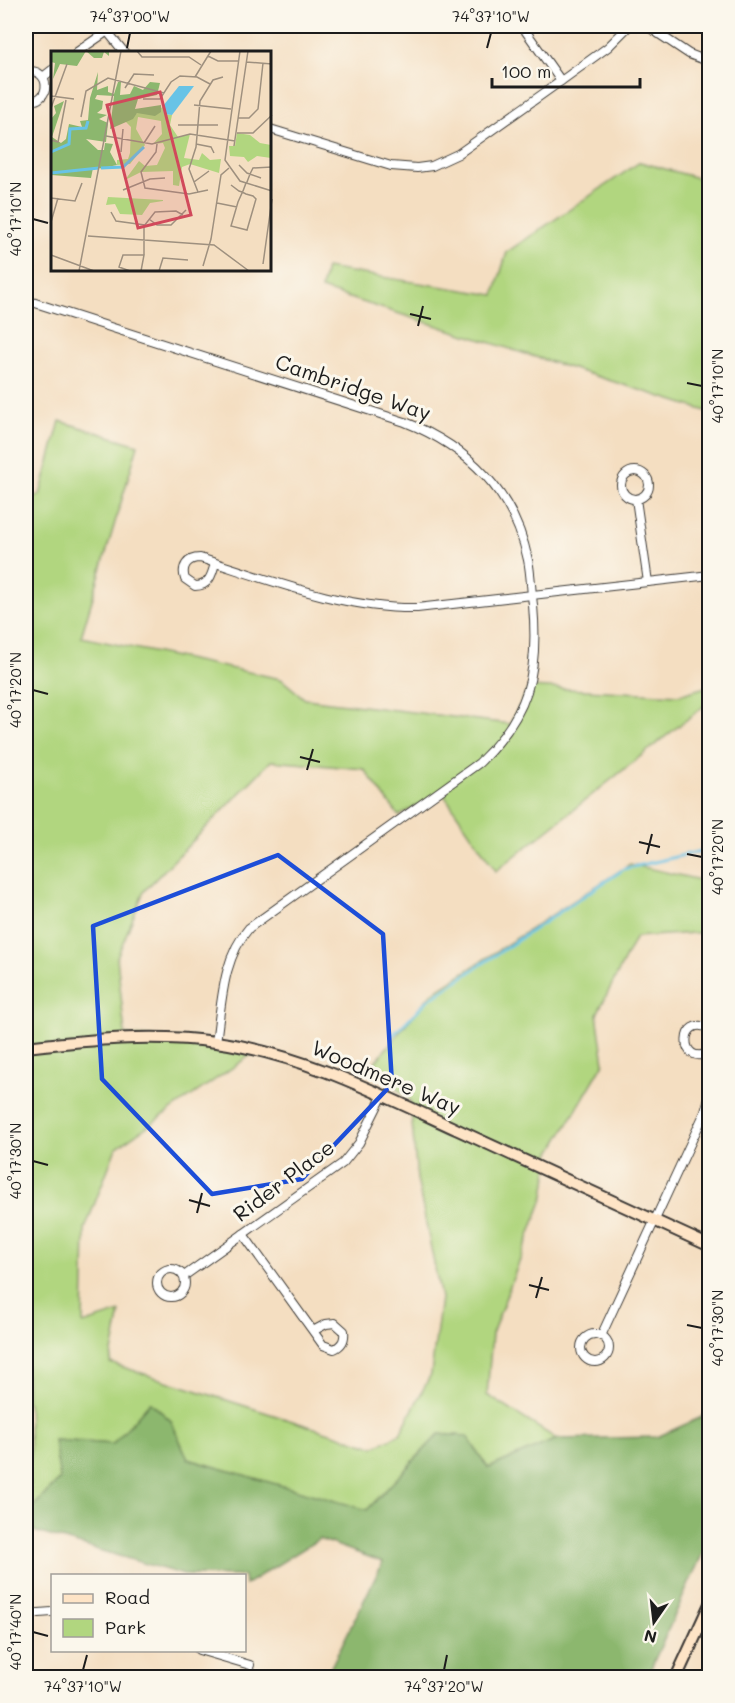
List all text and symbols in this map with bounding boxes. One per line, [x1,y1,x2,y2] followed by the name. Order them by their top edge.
[90,6,170,26] text: 74°37'00"W
[452,6,530,26] text: 74°37'10"W
[51,51,272,272] inset map
[492,51,640,89] scale bar
[501,59,551,83] text: 100 m
[5,182,25,256] text: 40°17'10"N
[272,347,435,426] street label: Cambridge Way
[707,349,727,423] text: 40°17'10"N
[5,652,25,728] text: 40°17'20"N
[707,819,727,895] text: 40°17'20"N
[308,1033,465,1120] street label: Woodmere Way
[5,1123,25,1199] text: 40°17'30"N
[227,1133,339,1227] street label: Rider Place
[707,1290,727,1366] text: 40°17'30"N
[51,1574,246,1652] legend
[105,1585,150,1609] text: Road
[624,1592,684,1652] north arrow
[5,1594,25,1670] text: 40°17'40"N
[105,1615,146,1639] text: Park
[642,1625,659,1649] text: N
[44,1676,122,1696] text: 74°37'10"W
[404,1676,484,1696] text: 74°37'20"W

